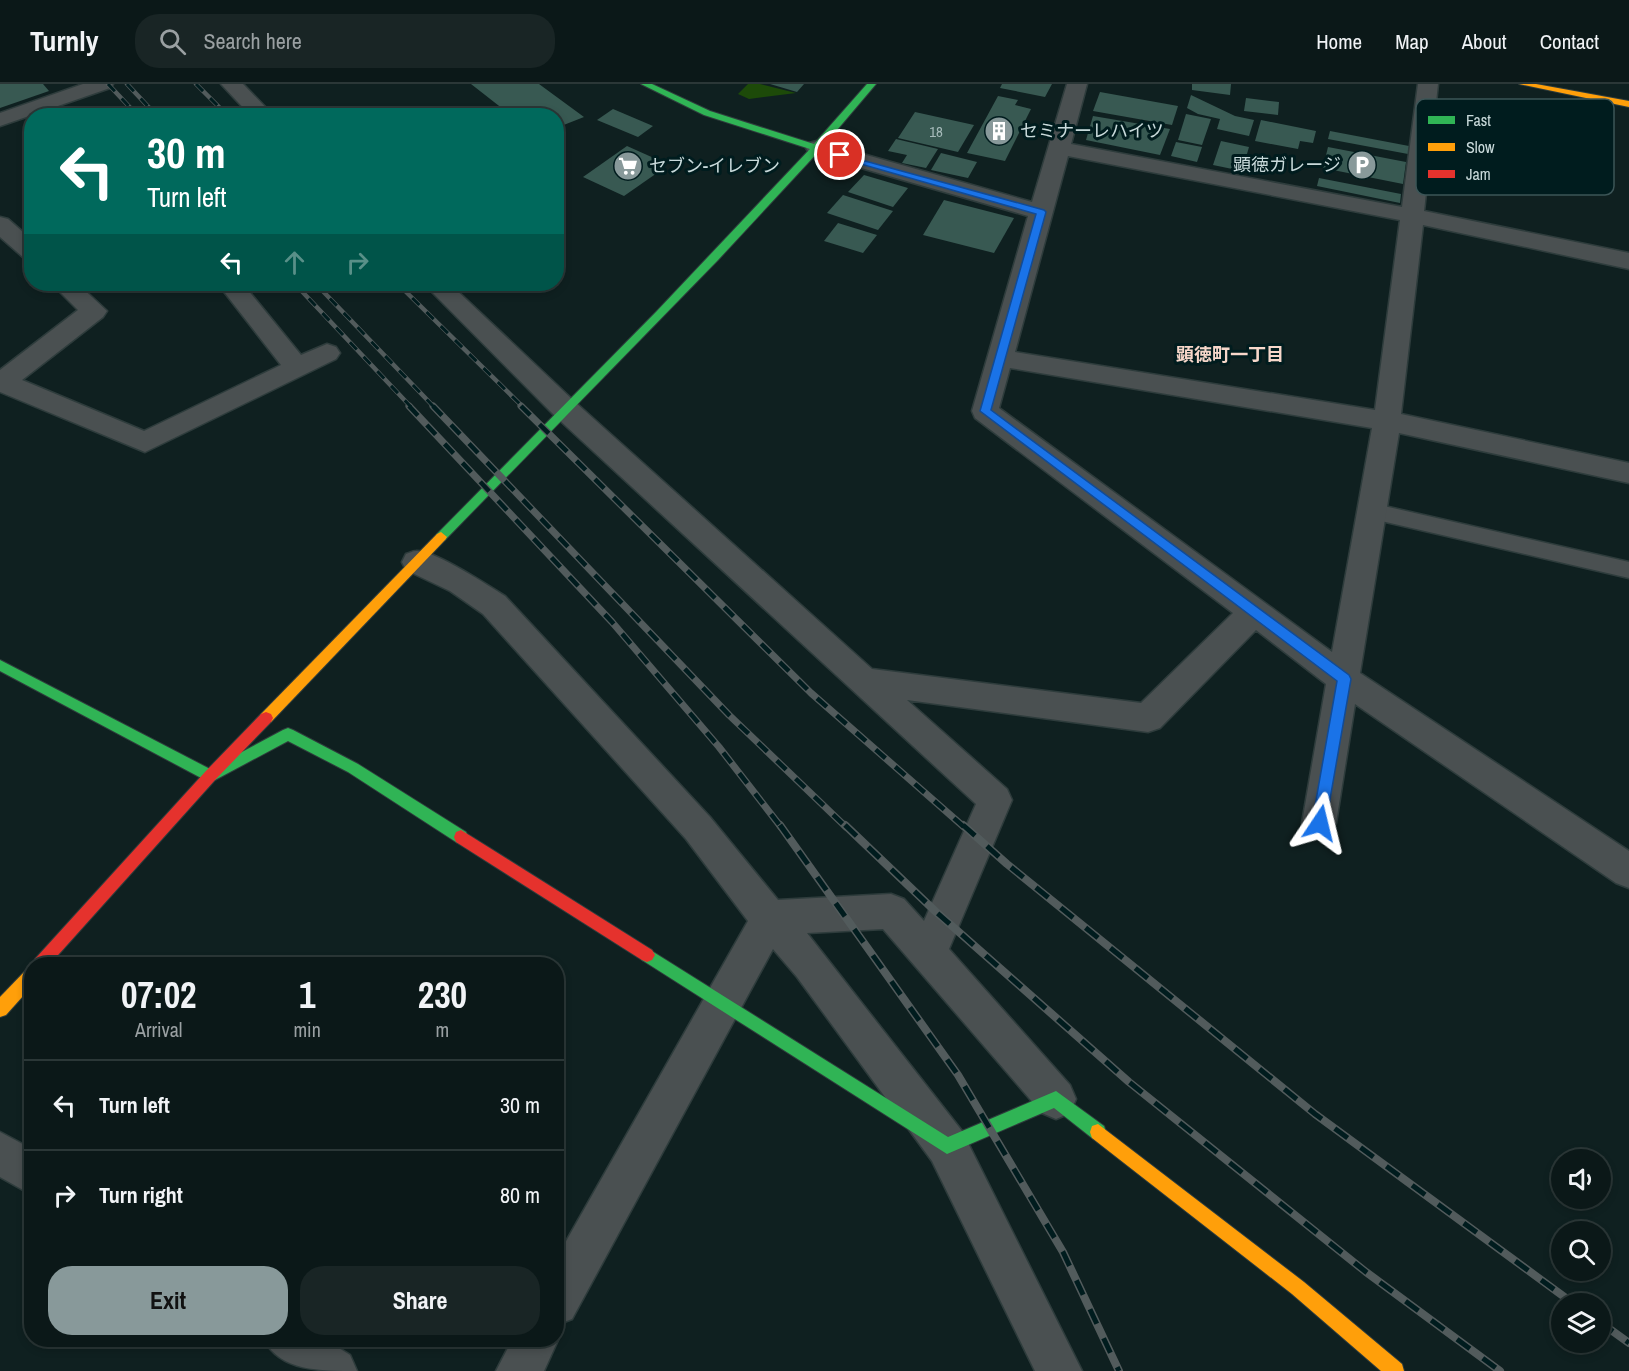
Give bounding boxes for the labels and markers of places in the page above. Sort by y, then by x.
building icon: セミナーレハイツ [983,115,1015,147]
place label: セミナーレハイツ [1020,118,1164,143]
pin [814,129,865,180]
parking icon: 顕徳ガレージ [1346,149,1378,181]
supermarket icon: セブン-イレブン [612,150,644,182]
place label: 顕徳ガレージ [1233,152,1341,177]
place label: セブン-イレブン [649,153,780,178]

